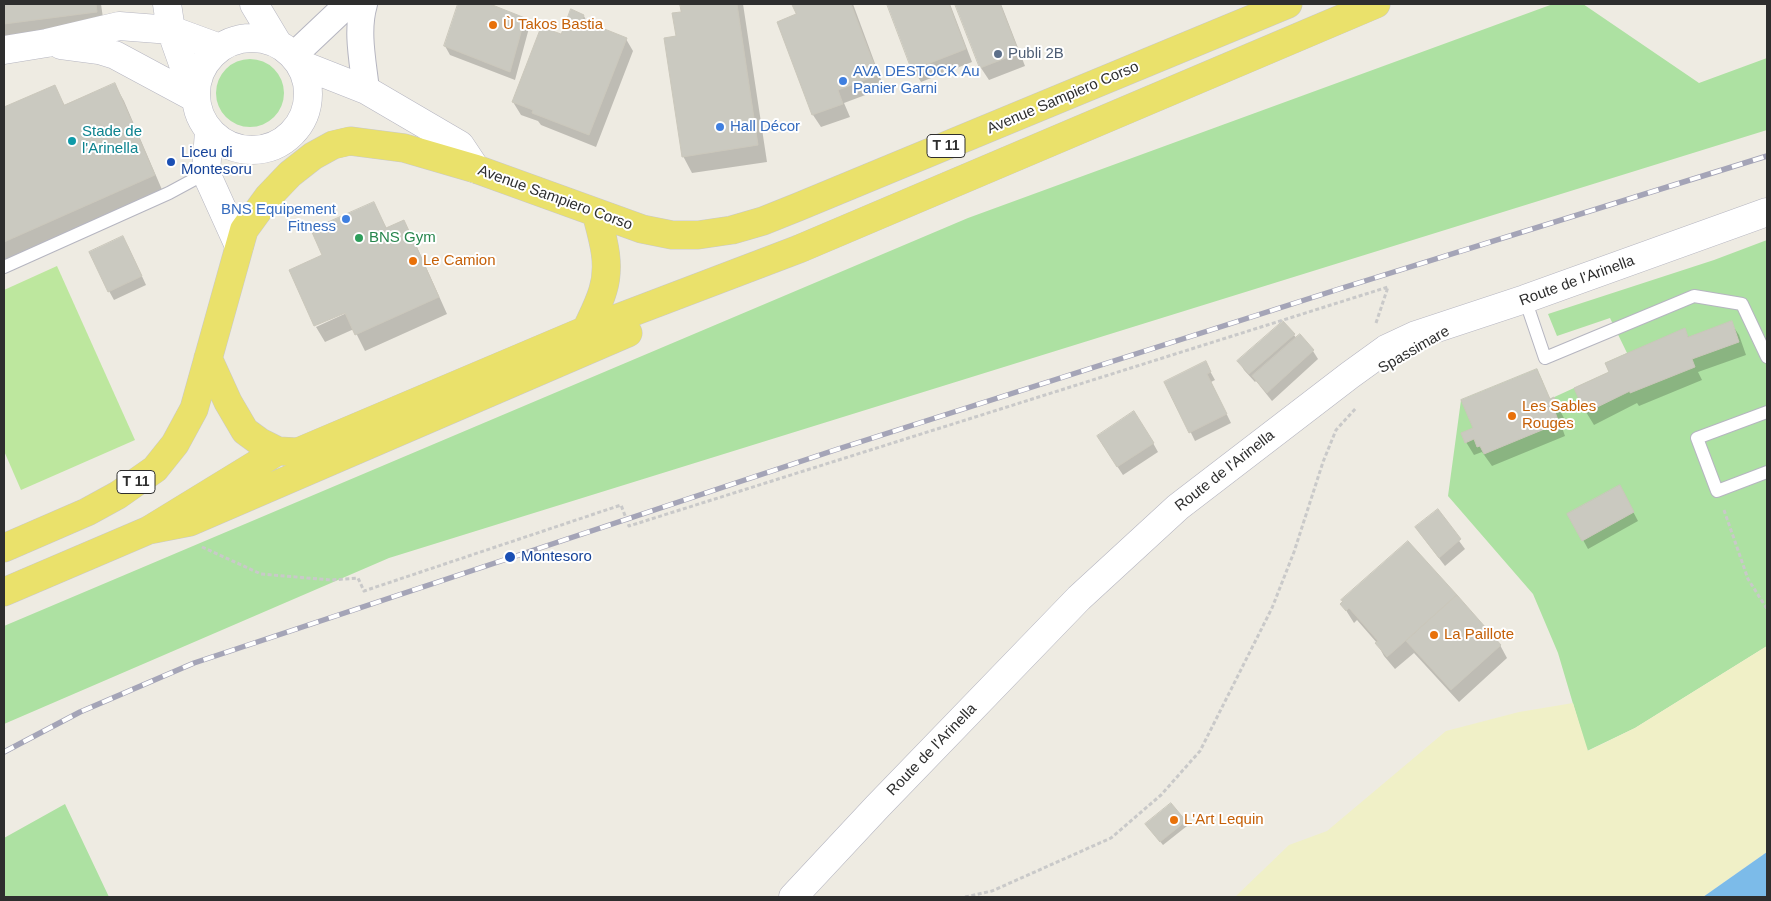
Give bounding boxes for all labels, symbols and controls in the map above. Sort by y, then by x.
place label: Ù Takos Bastia [503,16,603,34]
marker: Ù Takos Bastia [487,19,499,31]
place label: Publi 2B [1008,45,1064,63]
marker: Publi 2B [992,48,1004,60]
street label: Avenue Sampiero Corso [984,58,1142,138]
place label: AVA DESTOCK Au Panier Garni [853,63,980,98]
marker: AVA DESTOCK Au Panier Garni [837,75,849,87]
place label: Hall Décor [730,118,800,136]
marker: Hall Décor [714,121,726,133]
place label: Stade de l'Arinella [82,123,142,158]
road number: T 11 [927,134,965,158]
marker: Stade de l'Arinella [66,135,78,147]
place label: Liceu di Montesoru [181,144,252,179]
marker: Liceu di Montesoru [165,156,177,168]
street label: Avenue Sampiero Corso [475,162,635,234]
place label: BNS Equipement Fitness [221,201,336,236]
marker: BNS Equipement Fitness [340,213,352,225]
place label: BNS Gym [369,229,436,247]
marker: BNS Gym [353,232,365,244]
place label: Le Camion [423,252,496,270]
street label: Route de l'Arinella [1517,252,1637,310]
marker: Le Camion [407,255,419,267]
street label: Spassimare [1375,322,1453,378]
place label: Les Sables Rouges [1522,398,1596,433]
marker: Les Sables Rouges [1506,410,1518,422]
street label: Route de l'Arinella [1172,427,1278,515]
road number: T 11 [117,471,155,494]
place label: Montesoro [521,548,592,566]
marker: Montesoro [503,550,517,564]
place label: La Paillote [1444,626,1514,644]
marker: La Paillote [1428,629,1440,641]
street label: Route de l'Arinella [883,700,981,800]
place label: L'Art Lequin [1184,811,1264,829]
marker: L'Art Lequin [1168,814,1180,826]

